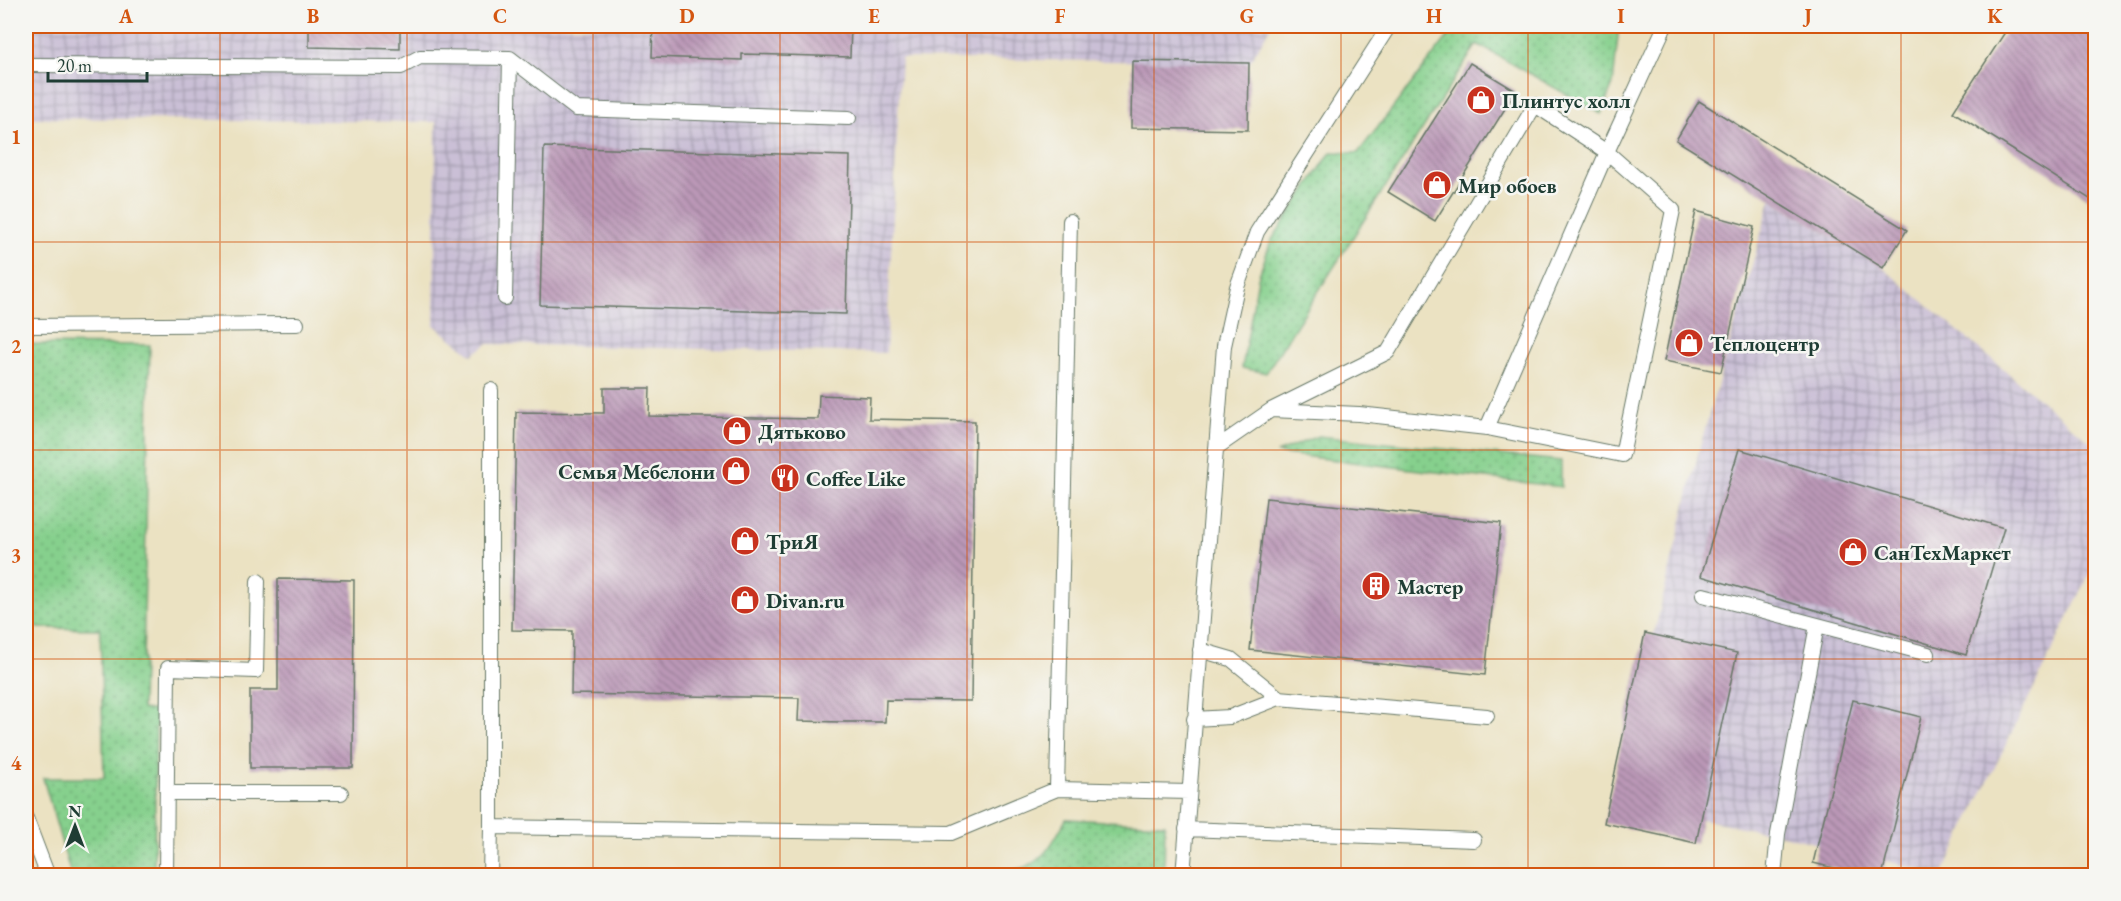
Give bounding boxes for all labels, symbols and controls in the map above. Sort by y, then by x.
text: A [118,3,134,29]
text: B [307,3,319,29]
text: C [493,3,507,29]
text: D [679,3,695,29]
text: E [868,3,880,29]
text: F [1055,3,1066,29]
text: G [1240,3,1254,29]
text: H [1426,3,1442,29]
text: I [1617,3,1625,29]
text: J [1802,3,1812,29]
text: K [1987,3,2003,29]
scale bar [48,45,147,83]
text: 20 m [57,54,92,77]
shop icon: Плинтус холл [1465,84,1497,116]
place label: Плинтус холл [1502,87,1631,114]
text: 1 [11,124,21,150]
shop icon: Мир обоев [1421,169,1453,201]
place label: Мир обоев [1458,172,1557,199]
shop icon: Теплоцентр [1673,327,1705,359]
place label: Теплоцентр [1710,330,1820,357]
text: 2 [11,333,22,359]
shop icon: Дятьково [721,415,753,447]
place label: Дятьково [758,418,846,445]
shop icon: Семья Мебелони [720,455,752,487]
place label: Семья Мебелони [558,458,715,485]
restaurant icon: Coffee Like [769,462,801,494]
place label: Coffee Like [806,465,906,492]
shop icon: ТриЯ [729,525,761,557]
place label: ТриЯ [766,528,818,555]
shop icon: СанТехМаркет [1837,536,1869,568]
place label: СанТехМаркет [1874,539,2011,566]
text: 3 [11,542,21,568]
building icon: Мастер [1360,570,1392,602]
place label: Мастер [1397,573,1464,600]
shop icon: Divan.ru [729,584,761,616]
place label: Divan.ru [766,587,845,614]
text: 4 [11,750,22,776]
north arrow [45,796,105,856]
text: N [69,801,82,822]

